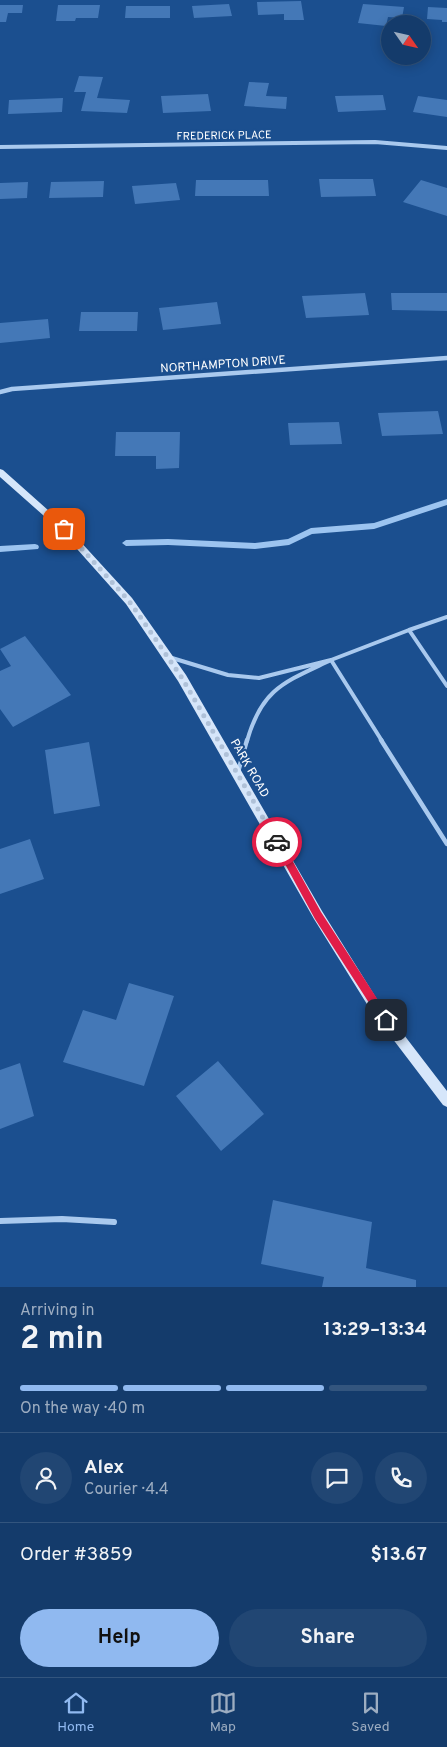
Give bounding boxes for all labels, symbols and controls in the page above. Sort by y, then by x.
north arrow [381,15,431,65]
map controls [381,15,431,65]
street label: FREDERICK PLACE [176,128,272,144]
street label: NORTHAMPTON DRIVE [160,353,286,377]
pin [43,508,85,550]
icon: bag [50,515,78,543]
street label: PARK ROAD [226,736,272,801]
courier [252,817,302,867]
icon: car [263,828,291,856]
pin [365,999,407,1041]
icon: home [372,1006,400,1034]
text: Arriving in [20,1301,95,1321]
text: 13:29–13:34 [323,1318,427,1342]
text: 2 min [20,1320,104,1360]
text: On the way · 40 m [20,1399,145,1419]
button: person [20,1452,72,1504]
button: chat [311,1452,363,1504]
button: phone [375,1452,427,1504]
text: Alex [84,1456,124,1480]
text: Courier · 4.4 [84,1480,169,1500]
text: Order #3859 [20,1543,133,1567]
text: $13.67 [370,1543,427,1567]
button: Help [20,1609,219,1667]
button: Share [229,1609,427,1667]
tab: Home [57,1689,94,1736]
tab: Map [209,1689,237,1736]
tab: Saved [351,1689,390,1736]

